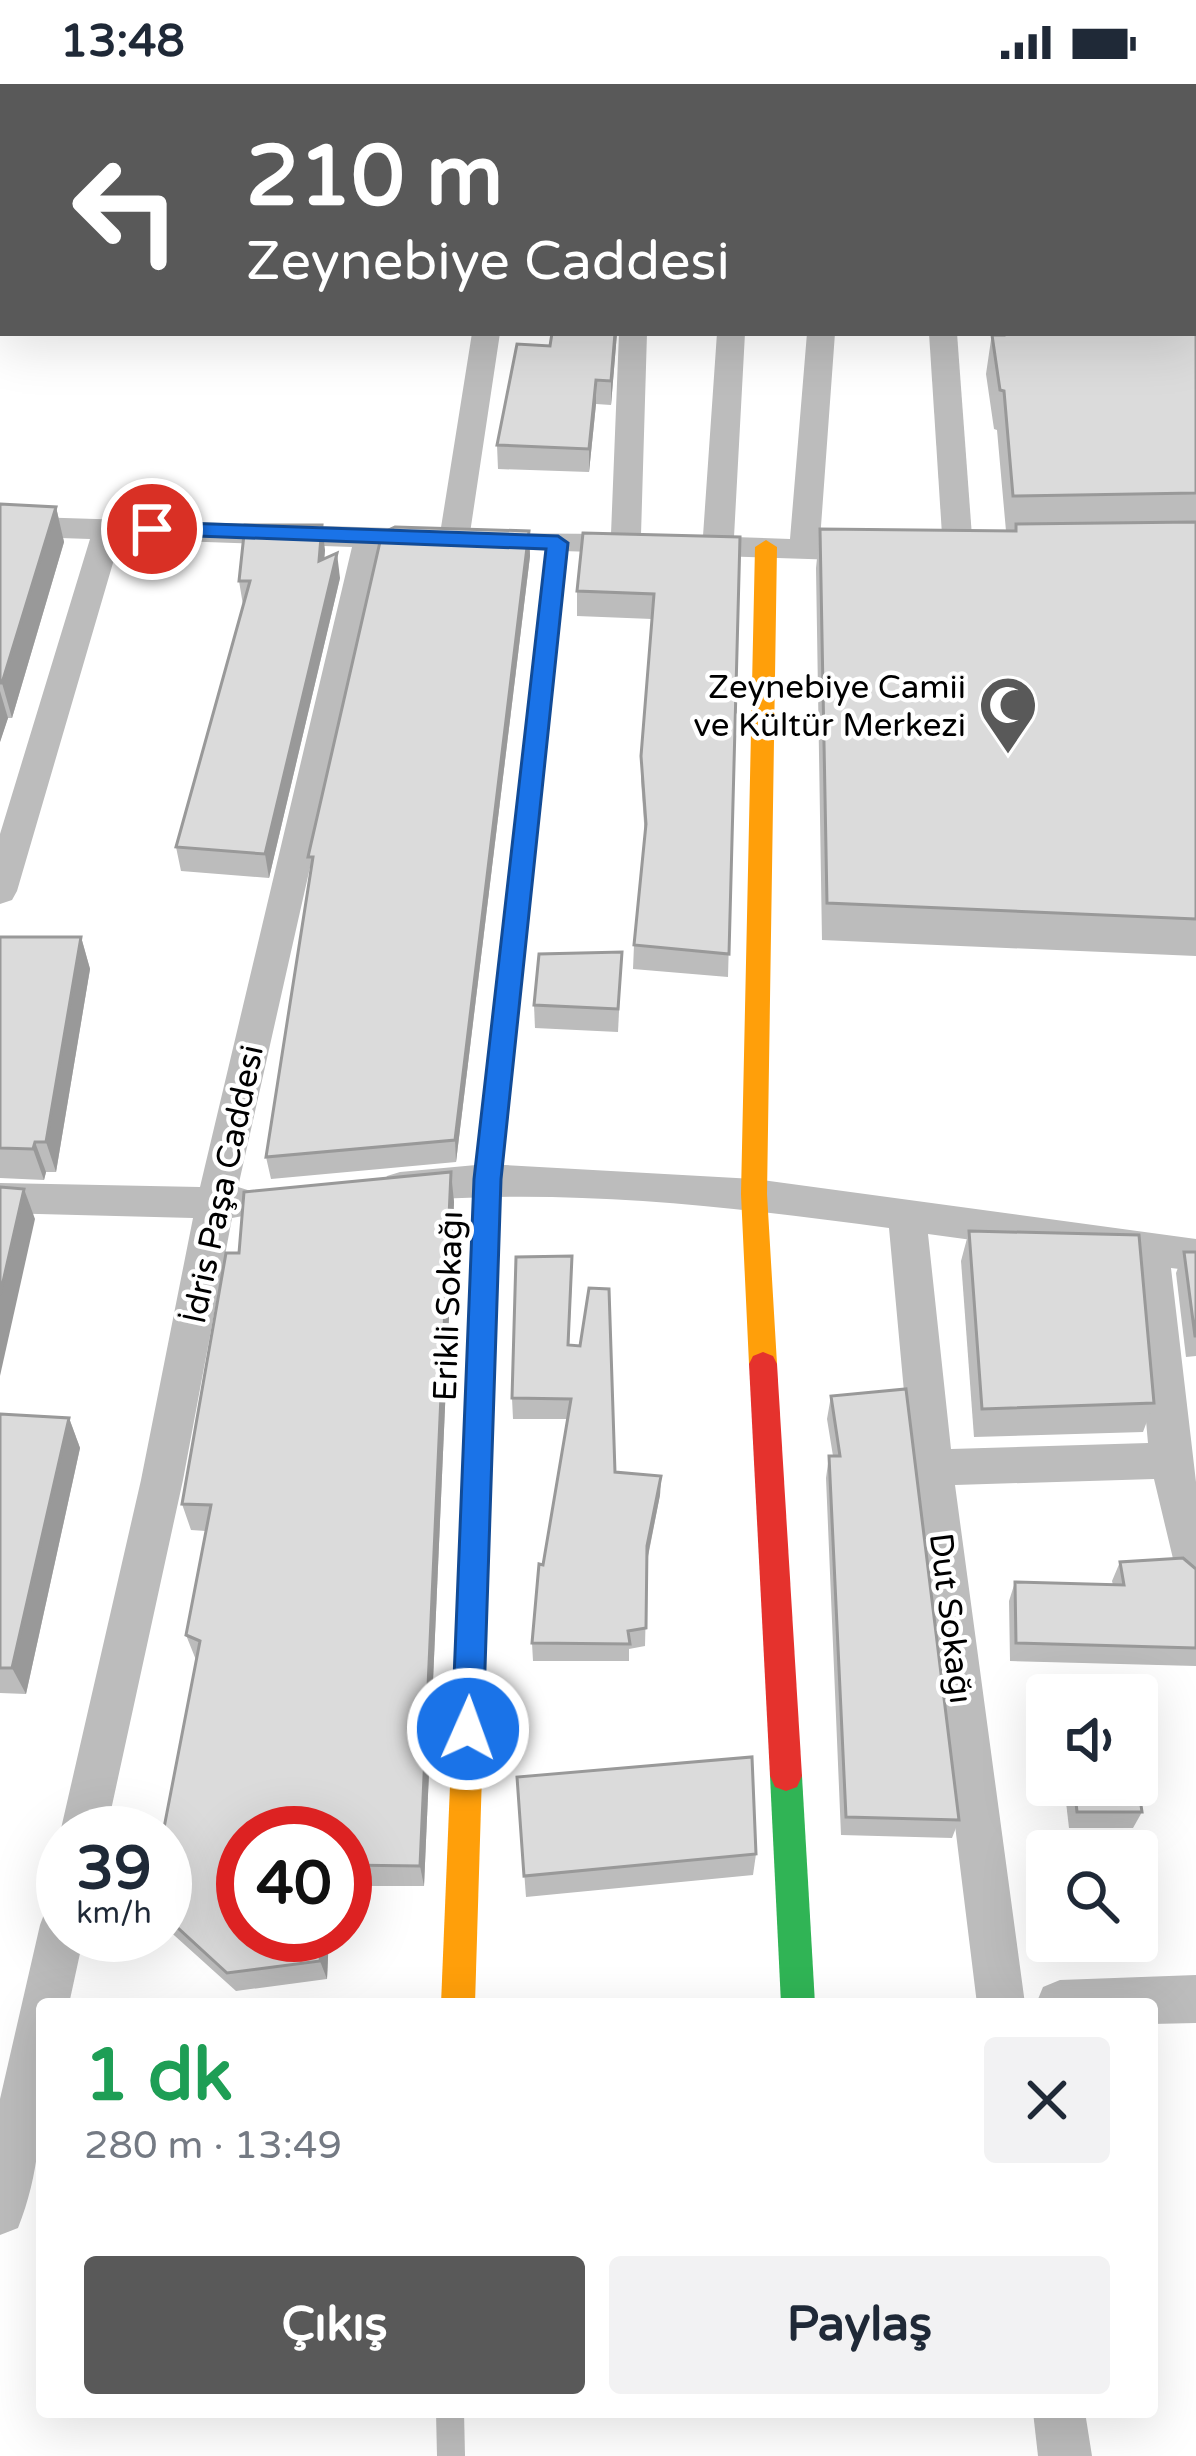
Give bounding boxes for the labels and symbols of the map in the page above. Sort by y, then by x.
pin [101,478,203,580]
place label: Zeynebiye Camii ve Kültür Merkezi [693,668,966,745]
mosque icon: Zeynebiye Camii ve Kültür Merkezi [977,674,1039,756]
street label: İdris Paşa Caddesi [175,1041,272,1327]
street label: Erikli Sokağı [426,1210,471,1402]
street label: Dut Sokağı [921,1531,980,1706]
position arrow [405,1666,531,1792]
speed limit sign: 40 [216,1806,372,1962]

